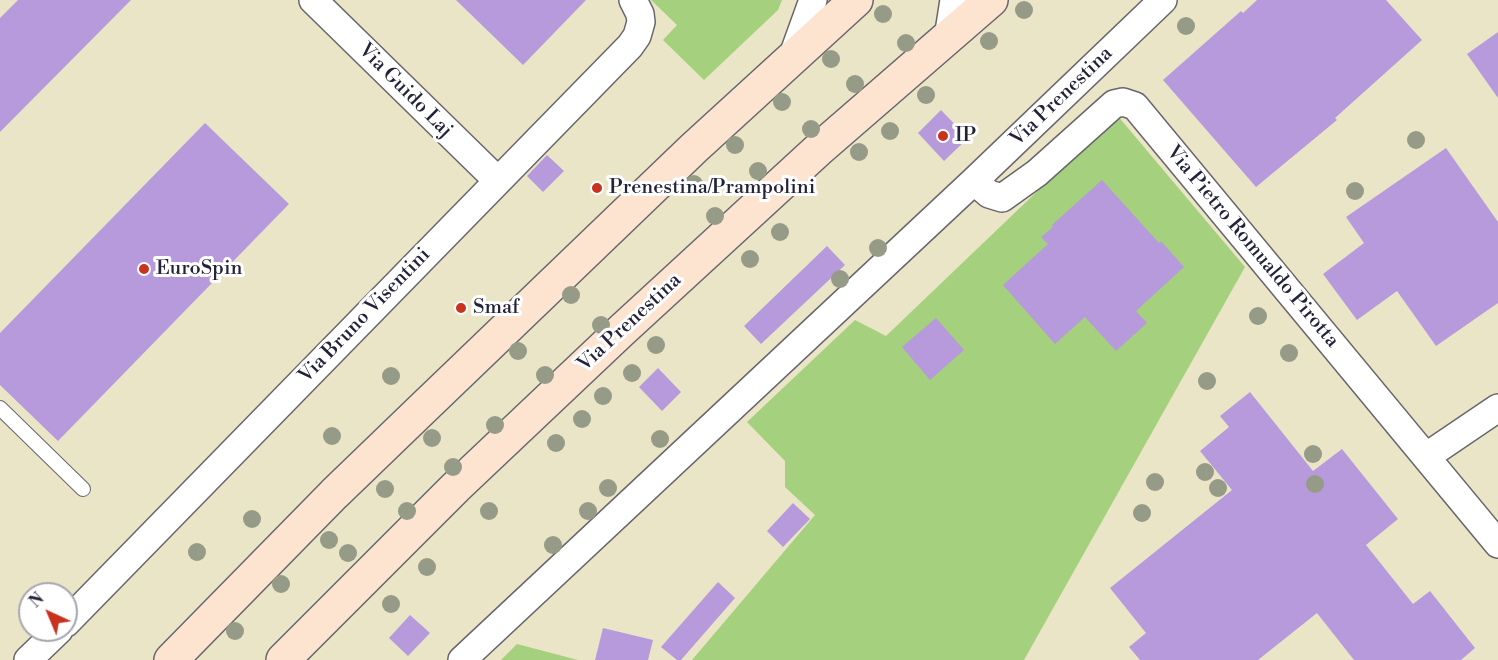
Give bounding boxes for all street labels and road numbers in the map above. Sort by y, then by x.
street label: Via Guido Laj [353,39,457,143]
street label: Via Prenestina [1006,42,1118,152]
street label: Via Pietro Romualdo Pirotta [1160,141,1344,353]
street label: Via Bruno Visentini [294,243,436,389]
street label: Via Prenestina [573,269,687,377]

